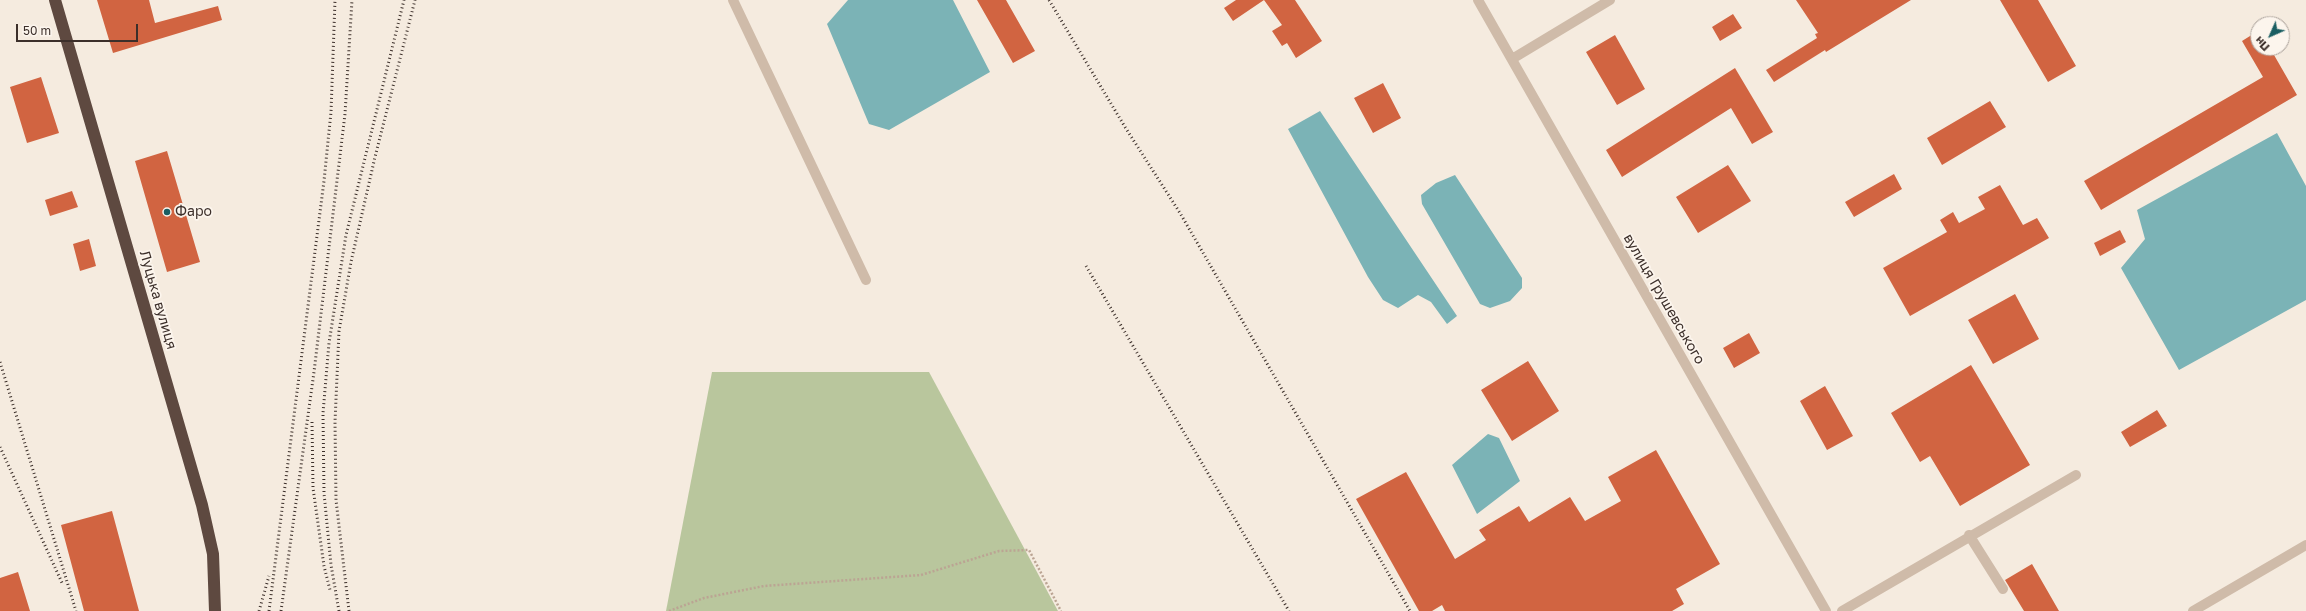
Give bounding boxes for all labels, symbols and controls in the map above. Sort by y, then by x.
scale bar [18,16,140,42]
north arrow [2250,16,2290,56]
text: 50 m [23,23,51,38]
text: Пн [2252,34,2272,54]
place label: Фаро [175,204,212,220]
marker: Фаро [162,207,172,217]
street label: вулиця Грушевського [1620,231,1708,367]
street label: Луцька вулиця [136,249,180,351]

